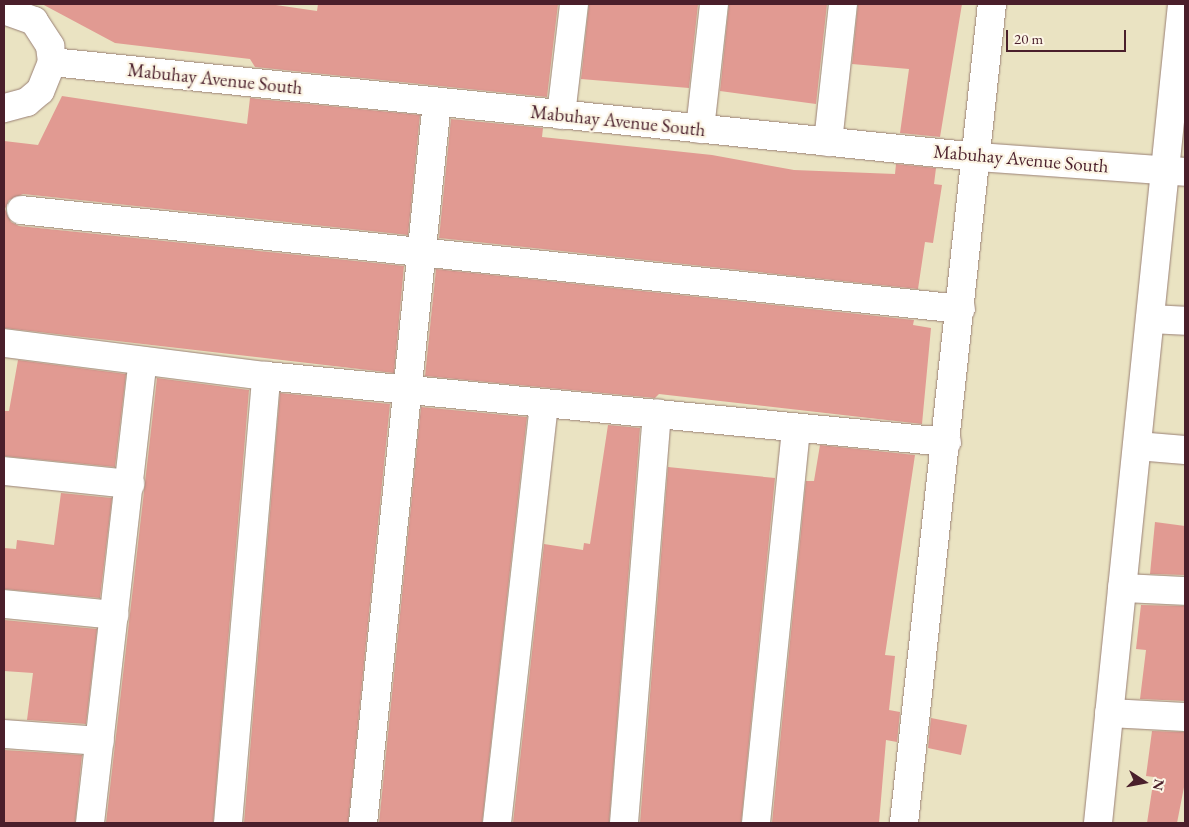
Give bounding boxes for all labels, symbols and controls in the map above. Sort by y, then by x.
scale bar [1009,20,1129,52]
text: 20 m [1014,29,1043,48]
street label: Mabuhay Avenue South [126,58,304,100]
street label: Mabuhay Avenue South [529,100,707,142]
street label: Mabuhay Avenue South [932,140,1110,178]
north arrow [1119,757,1169,807]
text: N [1149,778,1169,792]

